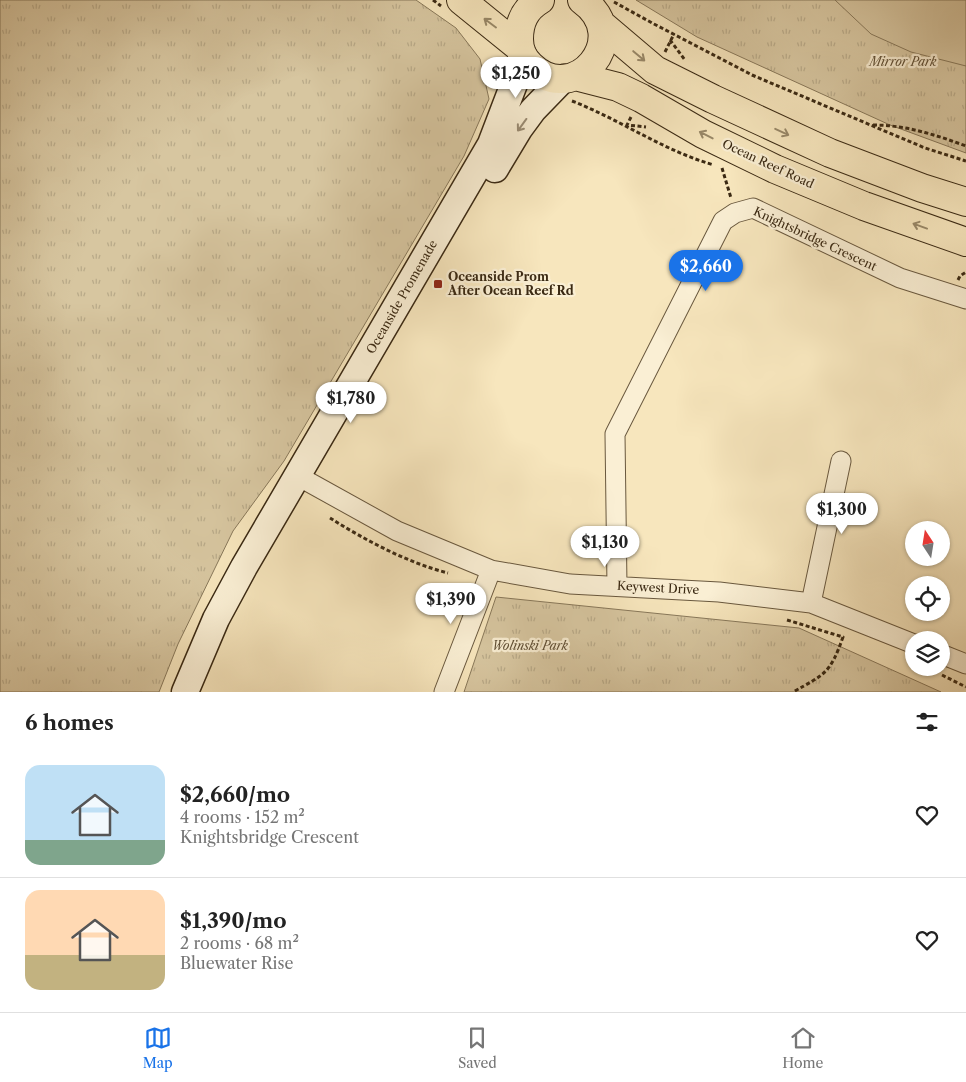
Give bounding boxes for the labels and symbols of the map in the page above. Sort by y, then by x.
one-way arrow [483,18,497,28]
one-way arrow [632,51,645,62]
park label: Mirror Park [867,54,937,69]
pin: $1,250 [475,56,557,99]
one-way arrow [517,118,527,132]
one-way arrow [774,127,789,137]
one-way arrow [699,130,714,139]
street label: Ocean Reef Road [720,136,817,192]
street label: Knightsbridge Crescent [751,203,880,274]
one-way arrow [913,221,928,230]
street label: Oceanside Promenade [363,237,440,356]
pin: $2,660 [665,250,747,292]
place label: Oceanside Prom After Ocean Reef Rd [447,269,574,298]
marker: Oceanside Prom After Ocean Reef Rd [432,278,444,290]
pin: $1,780 [310,382,392,424]
pin: $1,300 [801,492,883,535]
north arrow [905,521,950,566]
pin: $1,130 [564,526,646,568]
street label: Keywest Drive [617,578,700,597]
pin: $1,390 [410,582,492,625]
park label: Wolinski Park [492,638,569,653]

